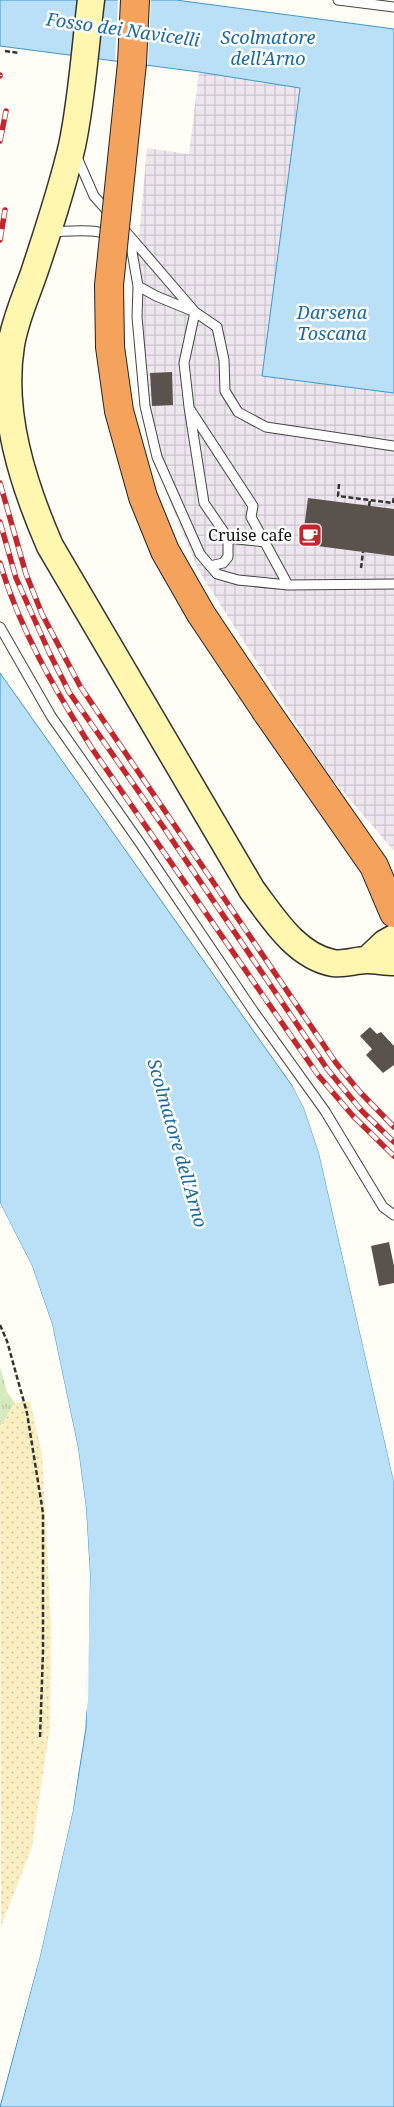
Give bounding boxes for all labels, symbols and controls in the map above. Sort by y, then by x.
water label: Fosso dei Navicelli [44,6,202,52]
water label: Scolmatore dell'Arno [221,25,316,70]
water label: Darsena Toscana [296,300,368,345]
cafe icon: Cruise cafe [297,522,323,548]
place label: Cruise cafe [208,524,292,546]
water label: Scolmatore dell'Arno [142,1056,214,1230]

